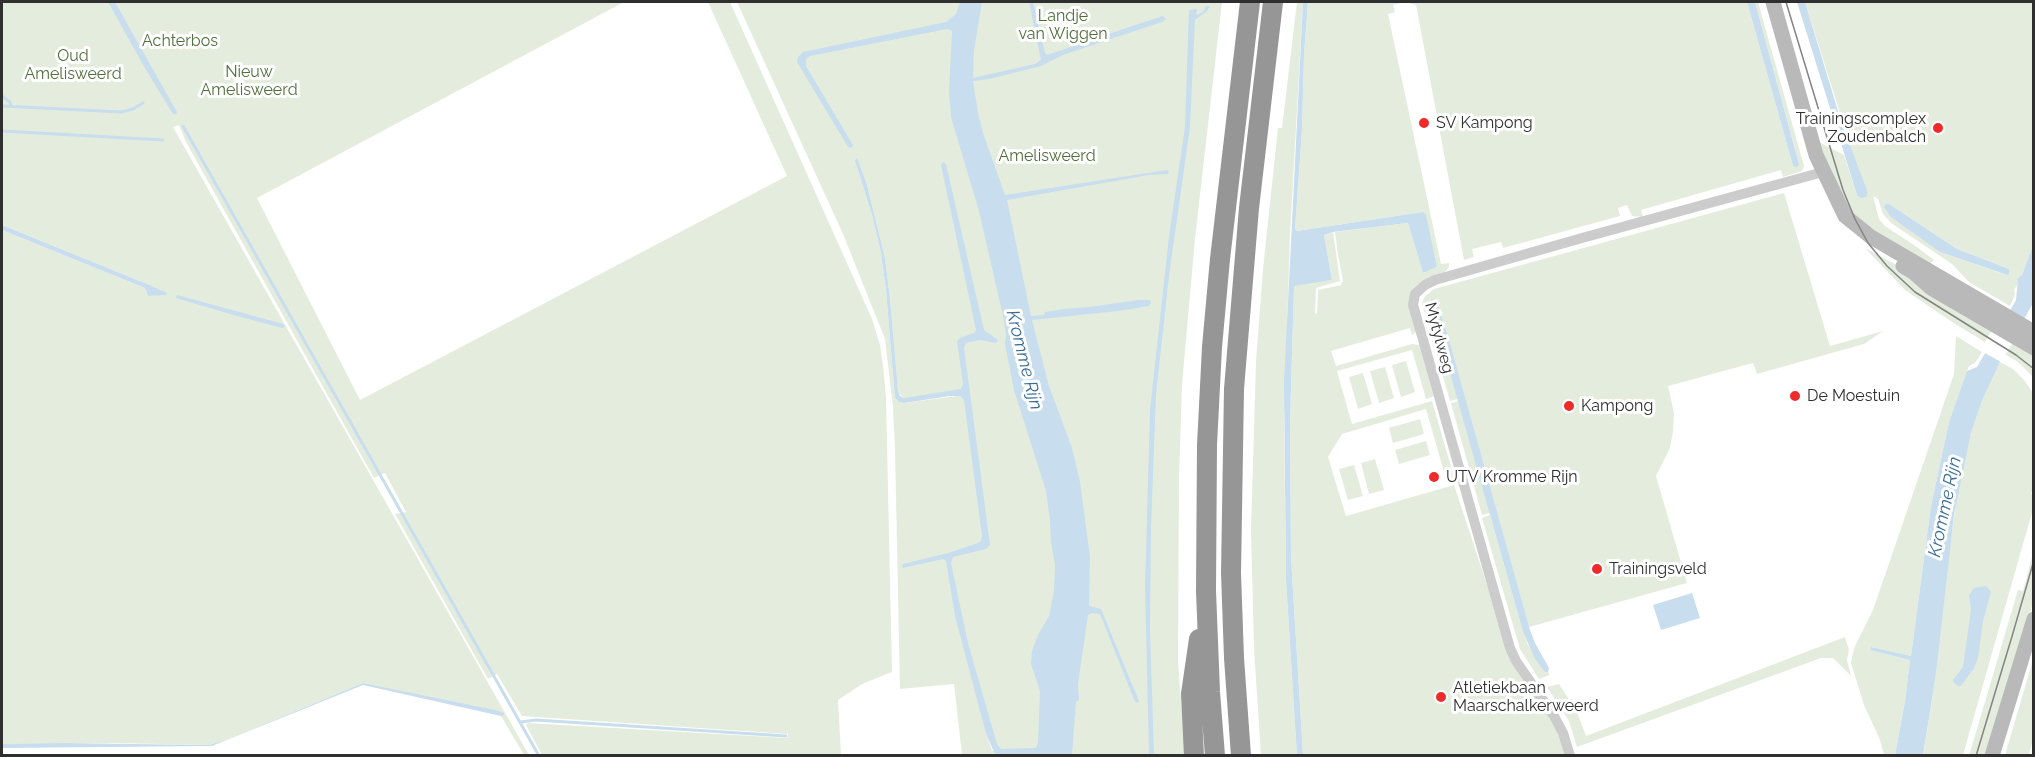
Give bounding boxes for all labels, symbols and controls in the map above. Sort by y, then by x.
park label: Landje van Wiggen [1018,6,1108,44]
park label: Achterbos [142,31,218,51]
park label: Oud Amelisweerd [24,46,122,84]
park label: Nieuw Amelisweerd [200,62,298,100]
place label: Trainingscomplex Zoudenbalch [1796,109,1926,147]
place label: SV Kampong [1436,113,1533,133]
marker: SV Kampong [1417,116,1431,130]
marker: Trainingscomplex Zoudenbalch [1931,121,1945,135]
park label: Amelisweerd [998,146,1096,166]
street label: Mytylweg [1420,300,1458,376]
water label: Kromme Rijn [1001,308,1047,412]
place label: De Moestuin [1807,386,1900,406]
marker: De Moestuin [1788,389,1802,403]
place label: Kampong [1581,396,1653,416]
marker: Kampong [1562,399,1576,413]
water label: Kromme Rijn [1924,455,1966,559]
place label: UTV Kromme Rijn [1446,467,1578,487]
marker: UTV Kromme Rijn [1427,470,1441,484]
place label: Trainingsveld [1609,559,1707,579]
marker: Trainingsveld [1590,562,1604,576]
place label: Atletiekbaan Maarschalkerweerd [1453,678,1599,716]
marker: Atletiekbaan Maarschalkerweerd [1434,690,1448,704]

